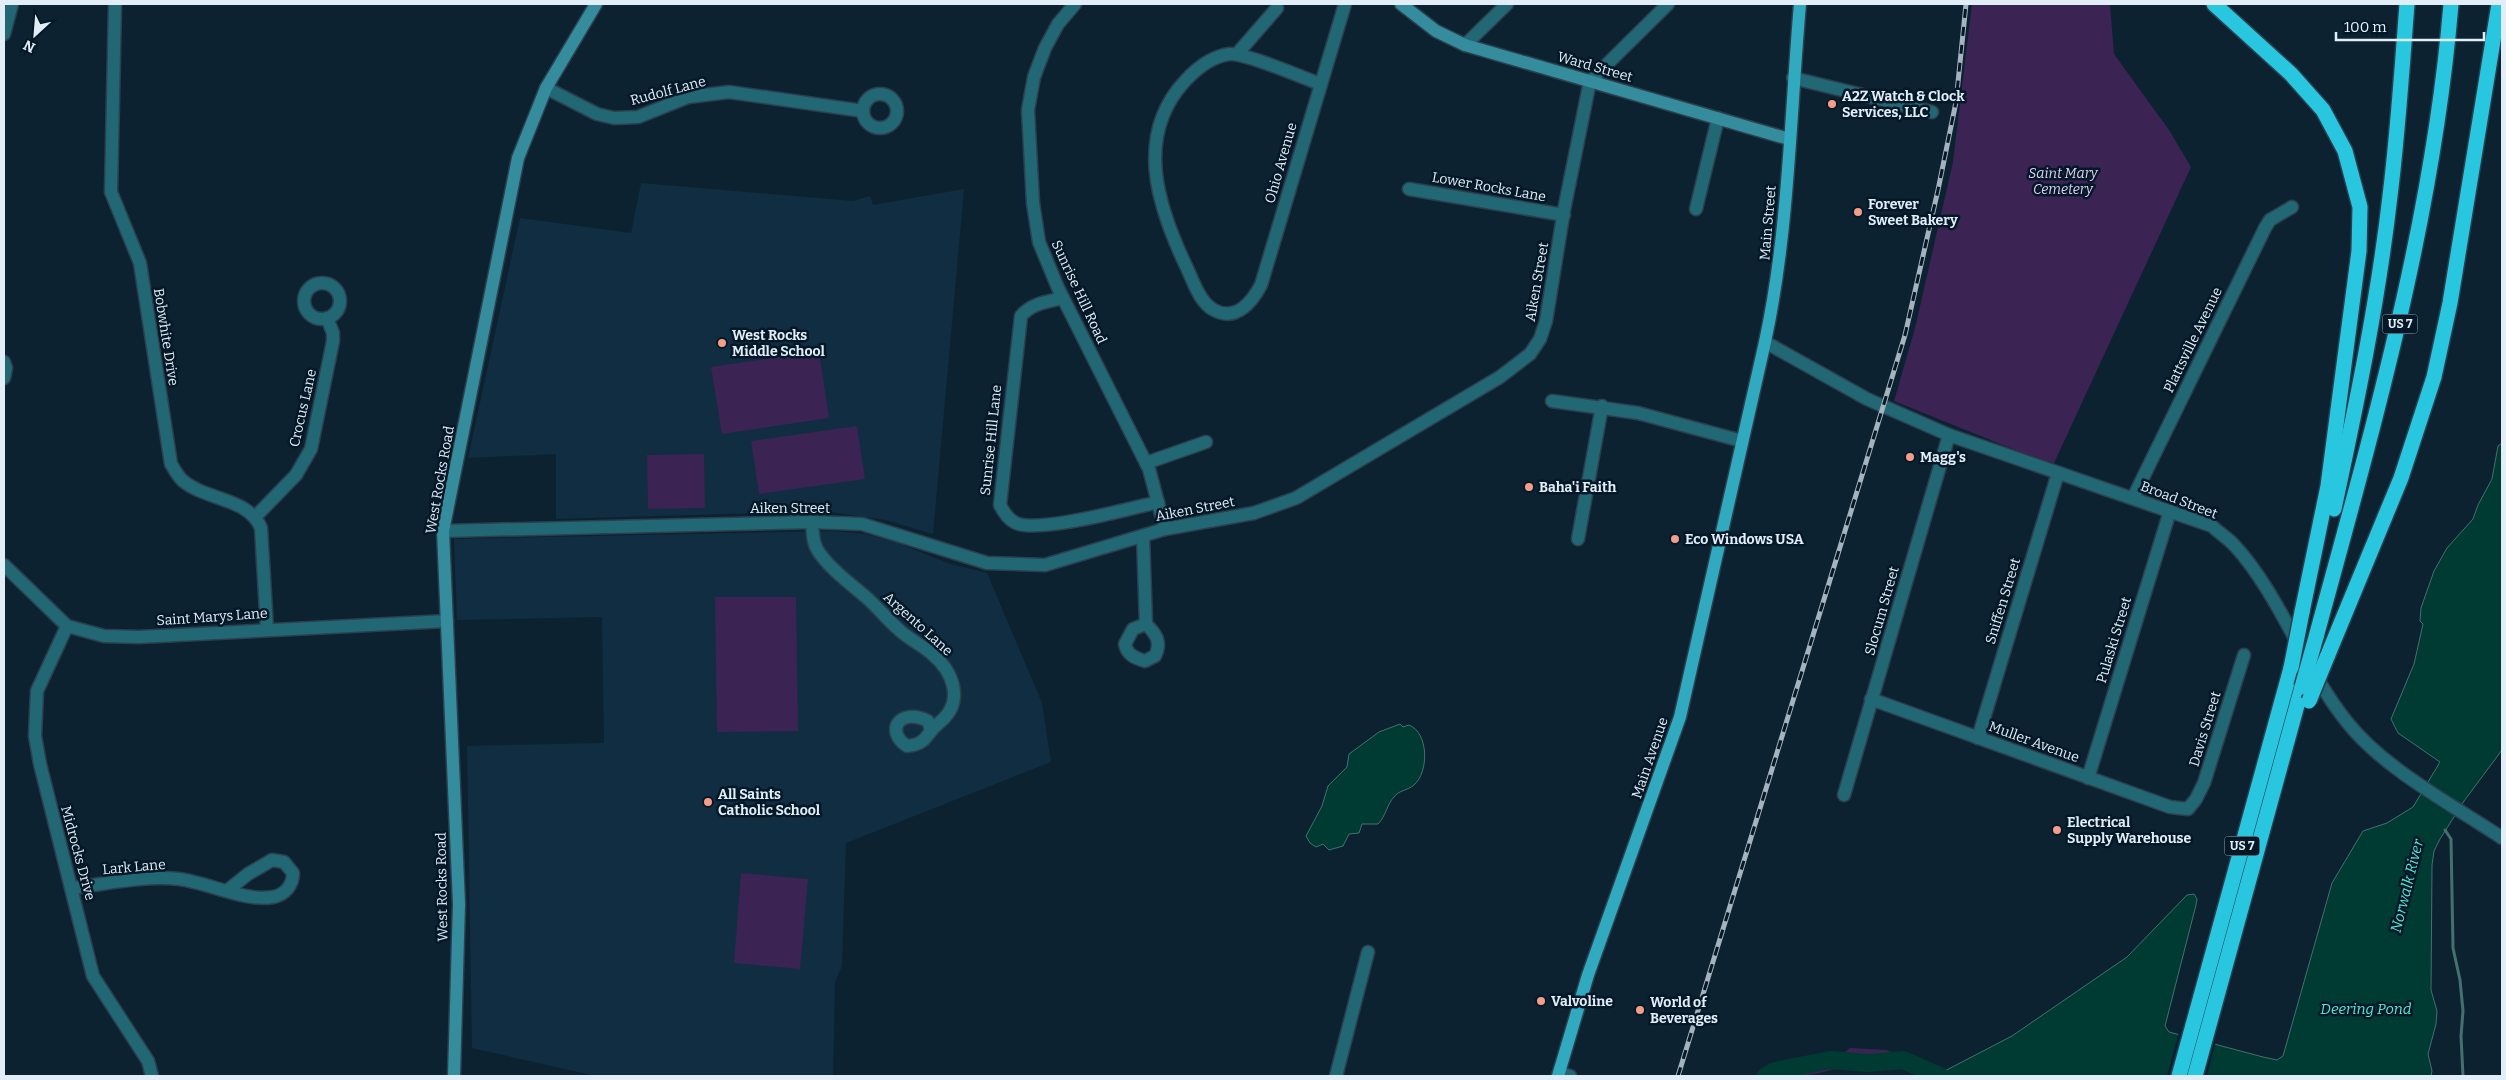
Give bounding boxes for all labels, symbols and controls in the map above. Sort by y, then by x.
north arrow [10,10,60,60]
scale bar [2336,10,2484,42]
text: 100 m [2344,18,2387,36]
text: N [21,36,38,56]
street label: Ward Street [1555,48,1635,86]
street label: Rudolf Lane [628,73,708,109]
place label: A2Z Watch & Clock Services, LLC [1842,88,1965,121]
marker: A2Z Watch & Clock Services, LLC [1826,98,1838,110]
street label: Ohio Avenue [1261,121,1301,205]
park label: Saint Mary Cemetery [2028,165,2099,198]
street label: Lower Rocks Lane [1431,169,1547,205]
street label: Main Street [1756,185,1780,261]
place label: Forever Sweet Bakery [1868,196,1958,229]
marker: Forever Sweet Bakery [1852,206,1864,218]
street label: Sunrise Hill Road [1048,238,1110,346]
street label: Aiken Street [1522,241,1552,323]
street label: Plattsville Avenue [2160,284,2226,396]
street label: Bobwhite Drive [150,287,182,387]
road number: US 7 [2382,314,2418,334]
place label: West Rocks Middle School [732,327,826,360]
marker: West Rocks Middle School [716,337,728,349]
street label: Crocus Lane [286,367,320,449]
street label: Sunrise Hill Lane [977,384,1005,496]
street label: West Rocks Road [422,425,458,535]
place label: Magg's [1920,449,1966,466]
marker: Magg's [1904,451,1916,463]
street label: Broad Street [2138,478,2220,522]
place label: Baha'i Faith [1539,479,1616,496]
marker: Baha'i Faith [1523,481,1535,493]
street label: Aiken Street [1154,493,1236,525]
street label: Aiken Street [750,500,830,517]
place label: Eco Windows USA [1685,531,1804,548]
marker: Eco Windows USA [1669,533,1681,545]
street label: Sniffen Street [1982,556,2024,646]
street label: Slocum Street [1861,565,1903,657]
street label: Argento Lane [880,589,956,659]
street label: Pulaski Street [2093,595,2135,685]
street label: Saint Marys Lane [156,605,268,629]
street label: Davis Street [2186,689,2224,769]
street label: Main Avenue [1628,715,1672,801]
street label: Muller Avenue [1986,718,2082,766]
place label: All Saints Catholic School [718,786,821,819]
marker: All Saints Catholic School [702,796,714,808]
street label: Midrocks Drive [57,804,99,902]
place label: Electrical Supply Warehouse [2067,814,2191,847]
marker: Electrical Supply Warehouse [2051,824,2063,836]
street label: West Rocks Road [433,832,451,942]
road number: US 7 [2224,836,2260,856]
water label: Norwalk River [2387,837,2427,934]
street label: Lark Lane [102,856,166,878]
place label: Valvoline [1551,993,1613,1010]
place label: World of Beverages [1650,994,1718,1027]
marker: Valvoline [1535,995,1547,1007]
water label: Deering Pond [2320,1000,2412,1018]
marker: World of Beverages [1634,1004,1646,1016]

